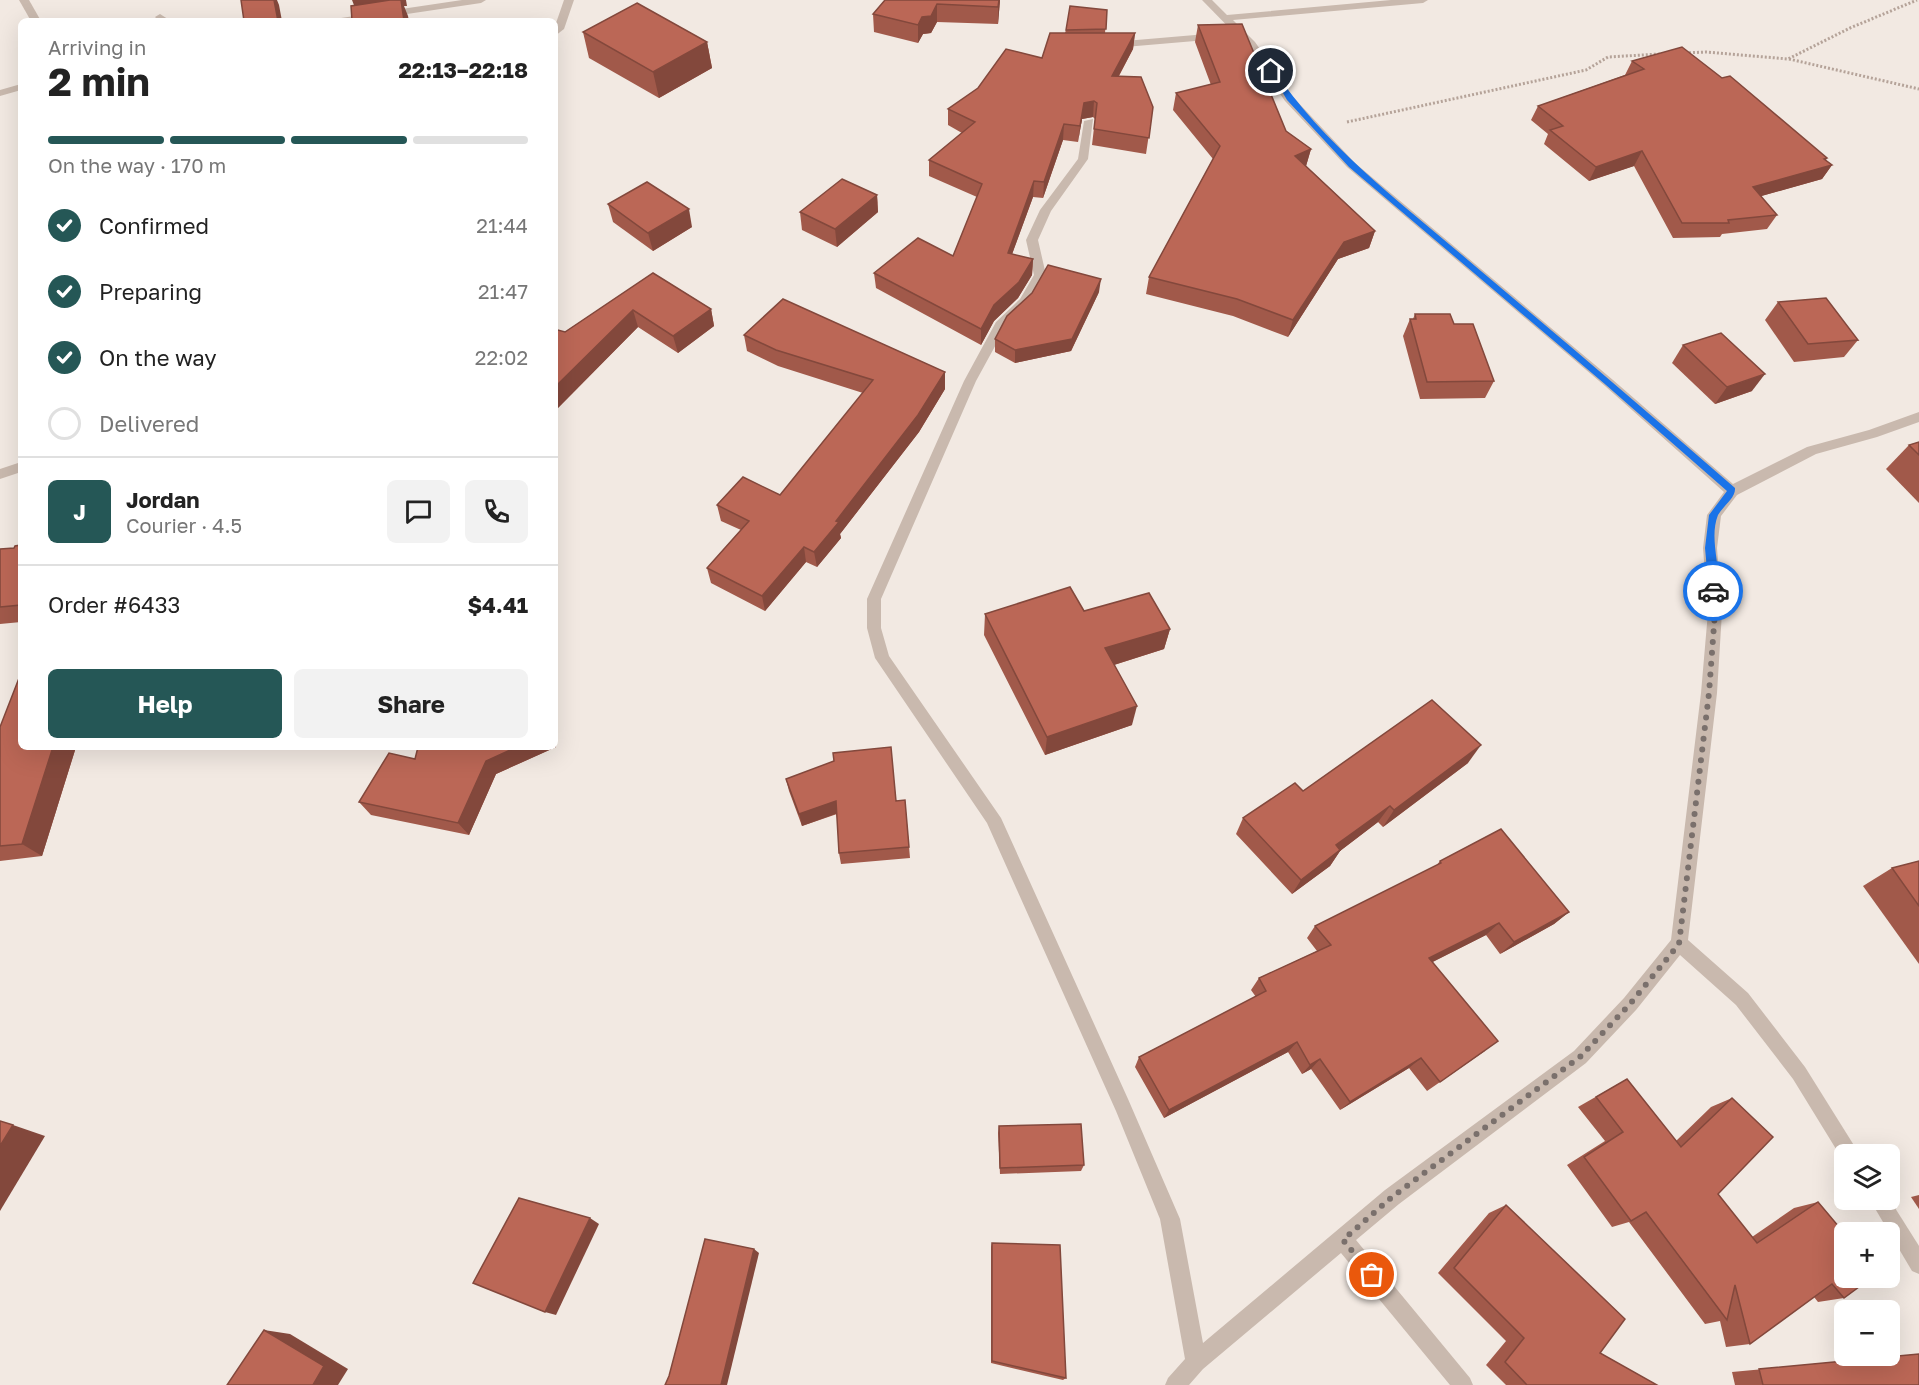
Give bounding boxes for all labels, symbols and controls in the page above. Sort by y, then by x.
text: Arriving in [48,35,146,59]
pin [1245,45,1296,96]
icon: home [1254,54,1287,87]
text: 22:13–22:18 [398,56,528,83]
text: 2 min [48,58,150,105]
text: On the way · 170 m [48,153,226,177]
icon: check [48,209,81,242]
text: Confirmed [99,212,209,239]
text: 21:44 [476,213,528,237]
icon: check [48,275,81,308]
text: Preparing [99,278,202,305]
text: 21:47 [478,279,528,303]
icon: check [48,341,81,374]
text: On the way [99,344,217,371]
text: 22:02 [475,345,528,369]
text: Delivered [99,410,199,437]
button: chat [387,480,450,543]
button: phone [465,480,528,543]
text: Jordan [126,486,200,513]
text: J [73,498,86,525]
text: Courier · 4.5 [126,513,242,537]
courier [1683,561,1743,621]
icon: car [1697,575,1730,608]
text: Order #6433 [48,591,180,618]
text: $4.41 [467,591,528,618]
button: Help [48,669,282,738]
button: Share [294,669,528,738]
map controls [1834,1144,1900,1366]
button: layers [1834,1144,1900,1210]
button: + [1834,1222,1900,1288]
pin [1346,1249,1397,1300]
icon: bag [1355,1258,1388,1291]
button: − [1834,1300,1900,1366]

